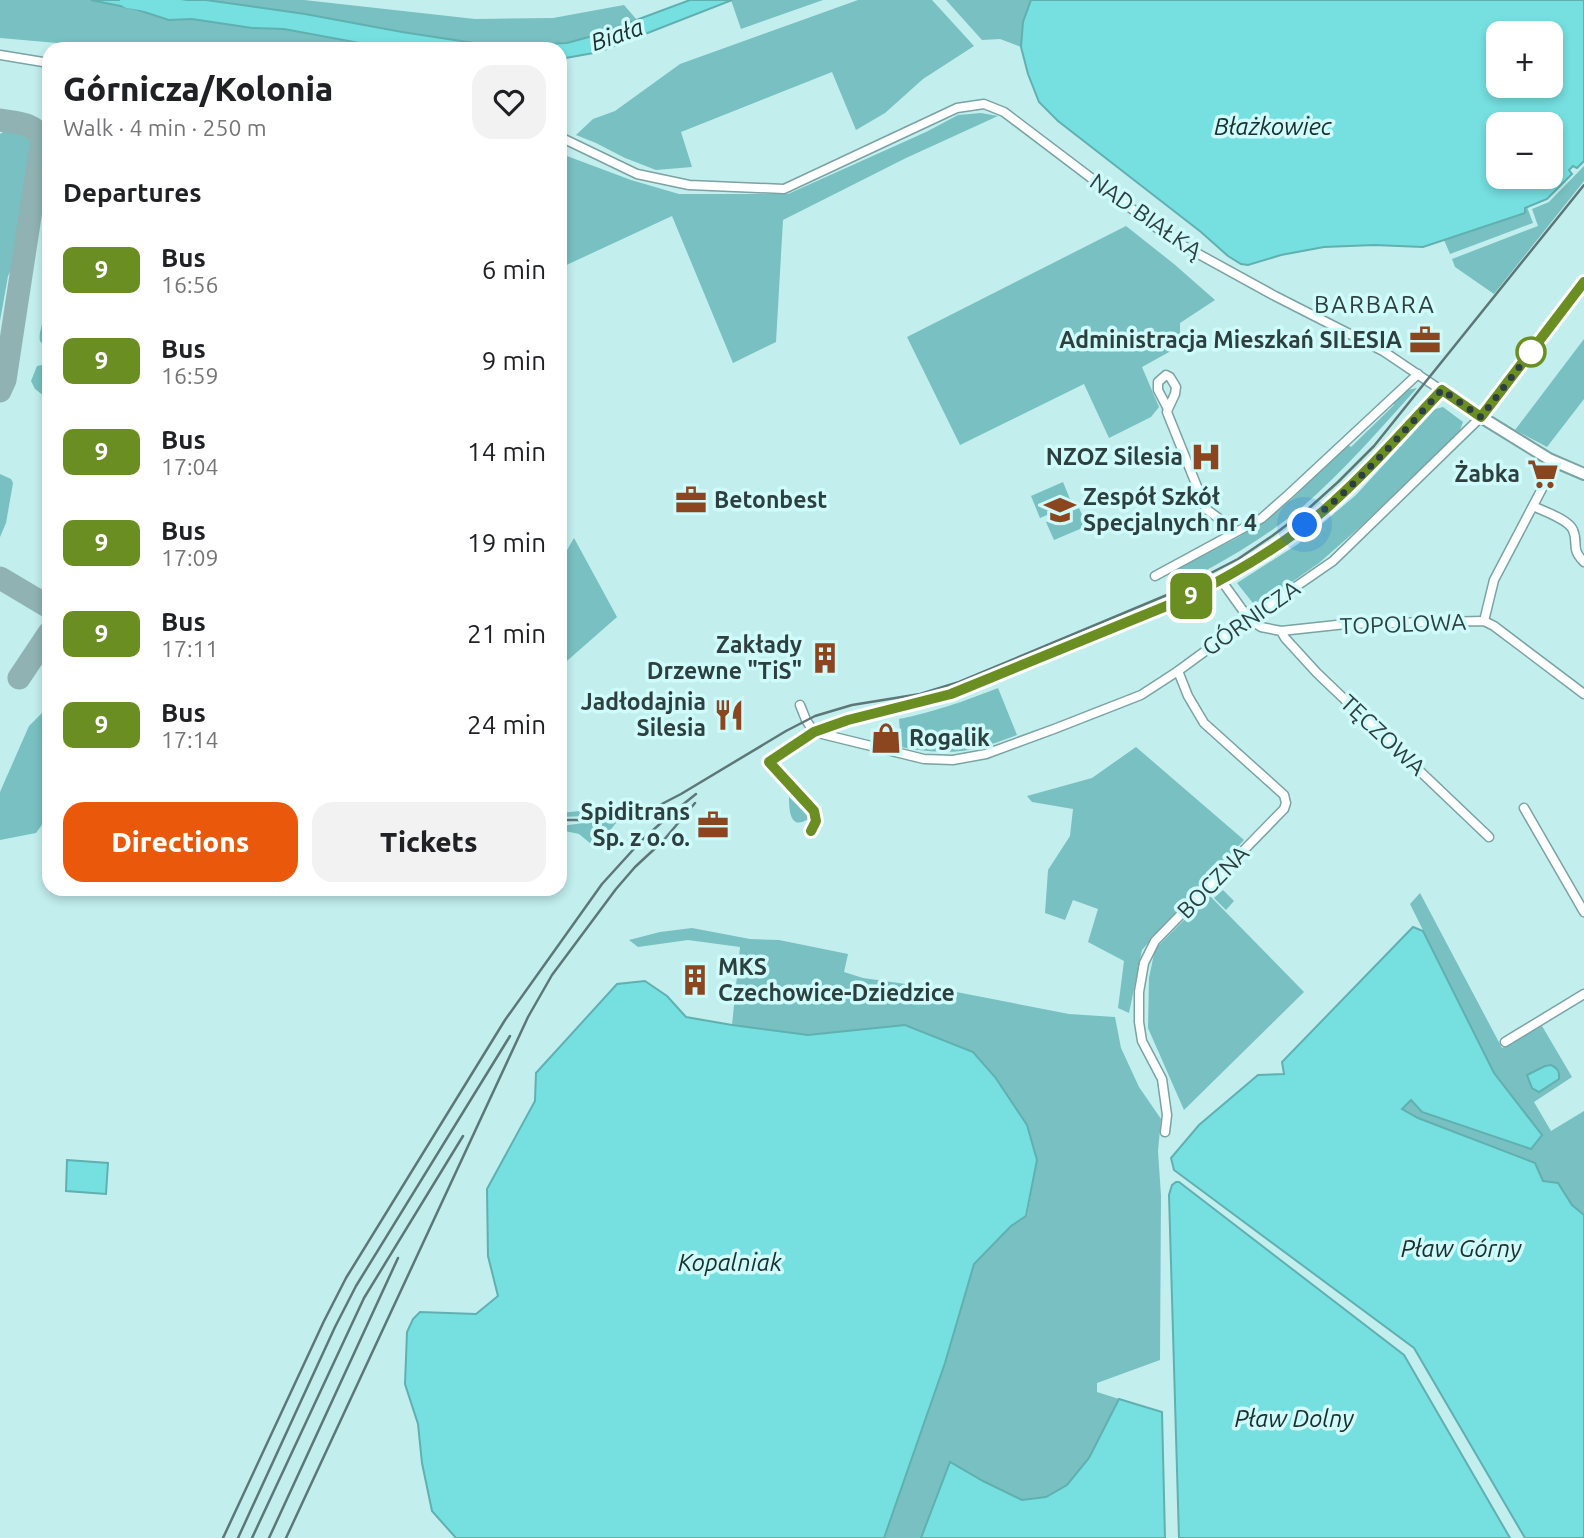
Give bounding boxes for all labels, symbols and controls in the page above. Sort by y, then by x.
water label: Biała [587,13,647,56]
map controls [1486,21,1563,189]
button: + [1486,21,1563,98]
button: heart [472,65,546,139]
text: Górnicza/Kolonia [63,70,333,107]
button: − [1486,112,1563,189]
water label: Błażkowiec [1214,113,1333,140]
text: Walk · 4 min · 250 m [63,115,267,140]
street label: NAD BIAŁKĄ [1086,168,1207,263]
text: Departures [63,178,201,207]
text: Bus [161,243,206,272]
text: 6 min [482,255,546,284]
text: 9 [95,256,108,283]
text: 16:56 [161,272,219,297]
district label: BARBARA [1314,291,1436,318]
office icon: Administracja Mieszkań SILESIA [1408,323,1442,357]
place label: Administracja Mieszkań SILESIA [1059,327,1402,352]
text: Bus [161,334,206,363]
unlabelled marker [1516,337,1546,367]
text: 9 min [482,346,546,375]
text: 9 [95,347,108,374]
text: 16:59 [161,363,219,388]
text: Bus [161,425,206,454]
text: 14 min [467,437,546,466]
text: 9 [95,438,108,465]
hospital icon: NZOZ Silesia [1189,440,1223,474]
place label: NZOZ Silesia [1046,444,1183,469]
text: 17:04 [161,454,219,479]
supermarket icon: Żabka [1526,457,1560,491]
place label: Żabka [1455,460,1520,486]
office icon: Betonbest [674,483,708,517]
place label: Zespół Szkół Specjalnych nr 4 [1083,484,1257,535]
place label: Betonbest [714,487,827,512]
school or university icon: Zespół Szkół Specjalnych nr 4 [1043,493,1077,527]
your location [1287,507,1322,542]
text: Bus [161,516,206,545]
text: 19 min [467,528,546,557]
text: 9 [95,529,108,556]
text: 17:09 [161,545,219,570]
line badge: 9 [1168,573,1214,619]
street label: GÓRNICZA [1197,574,1304,660]
text: 9 [1184,582,1198,609]
text: Bus [161,607,206,636]
street label: TOPOLOWA [1339,609,1467,638]
text: 21 min [467,619,546,648]
text: 9 [95,620,108,647]
place label: Zakłady Drzewne "TiS" [647,632,802,683]
text: 17:11 [161,636,219,661]
building icon: Zakłady Drzewne "TiS" [808,641,842,675]
place label: Jadłodajnia Silesia [581,689,706,740]
street label: TĘCZOWA [1336,689,1431,780]
text: Bus [161,698,206,727]
restaurant icon: Jadłodajnia Silesia [712,698,746,732]
text: 24 min [467,710,546,739]
text: 9 [95,711,108,738]
shop icon: Rogalik [869,721,903,755]
place label: Rogalik [909,725,990,750]
text: 17:14 [161,727,219,752]
place label: Spiditrans Sp. z o. o. [581,799,690,850]
button: Directions [63,802,298,882]
button: Tickets [312,802,546,882]
office icon: Spiditrans Sp. z o. o. [696,808,730,842]
street label: BOCZNA [1172,840,1253,923]
place label: MKS Czechowice-Dziedzice [718,954,955,1005]
building icon: MKS Czechowice-Dziedzice [678,963,712,997]
water label: Pław Górny [1401,1235,1522,1262]
water label: Kopalniak [678,1249,783,1276]
water label: Pław Dolny [1234,1405,1354,1432]

